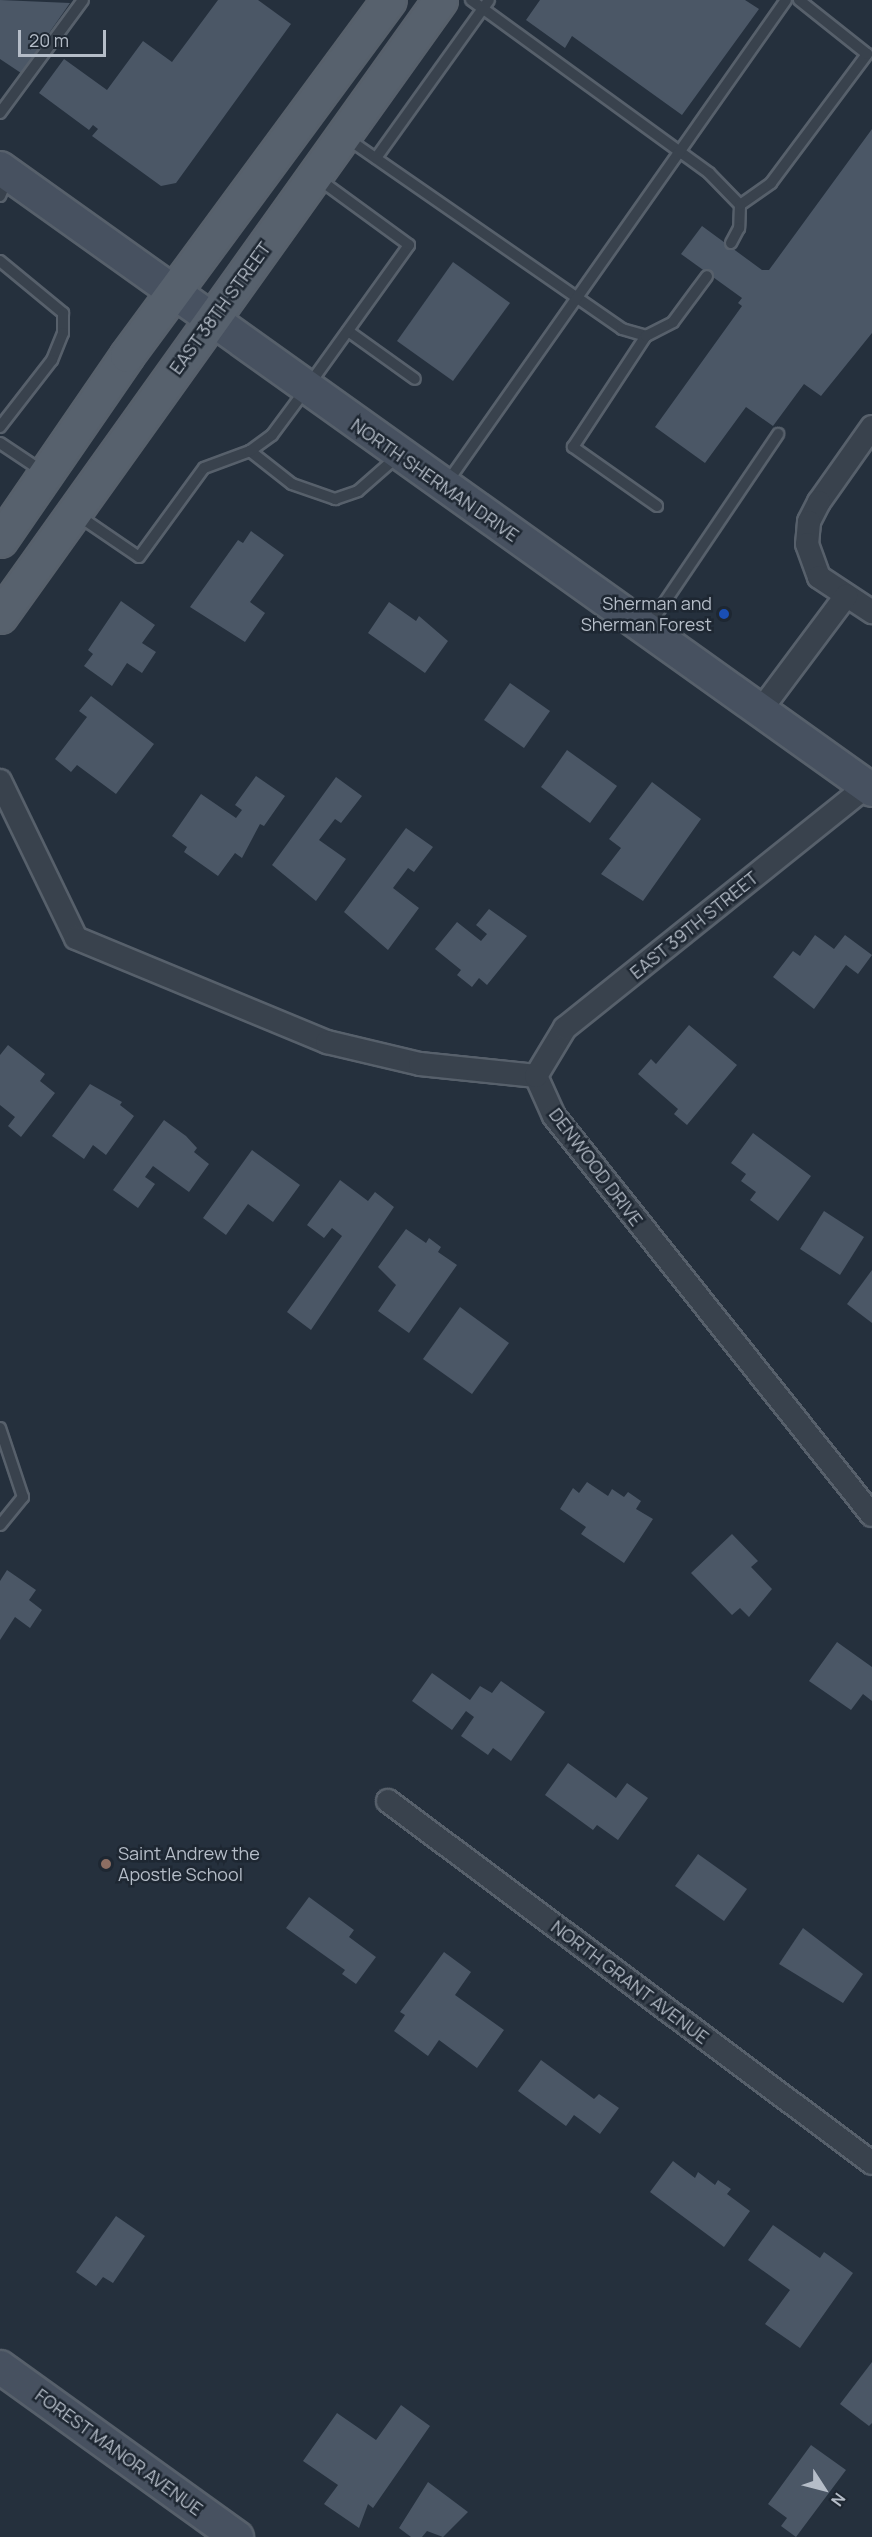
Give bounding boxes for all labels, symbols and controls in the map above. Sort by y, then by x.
scale bar [21,18,110,56]
text: 20 m [29,28,69,52]
street label: EAST 38TH STREET [165,238,275,378]
street label: NORTH SHERMAN DRIVE [347,414,523,546]
place label: Sherman and Sherman Forest [581,593,712,636]
marker: Sherman and Sherman Forest [717,607,731,621]
street label: EAST 39TH STREET [625,867,763,983]
street label: DENWOOD DRIVE [545,1104,647,1230]
place label: Saint Andrew the Apostle School [118,1843,260,1886]
marker: Saint Andrew the Apostle School [99,1857,113,1871]
street label: NORTH GRANT AVENUE [547,1916,713,2048]
street label: FOREST MANOR AVENUE [31,2384,207,2520]
north arrow [794,2459,854,2519]
text: N [826,2488,851,2511]

